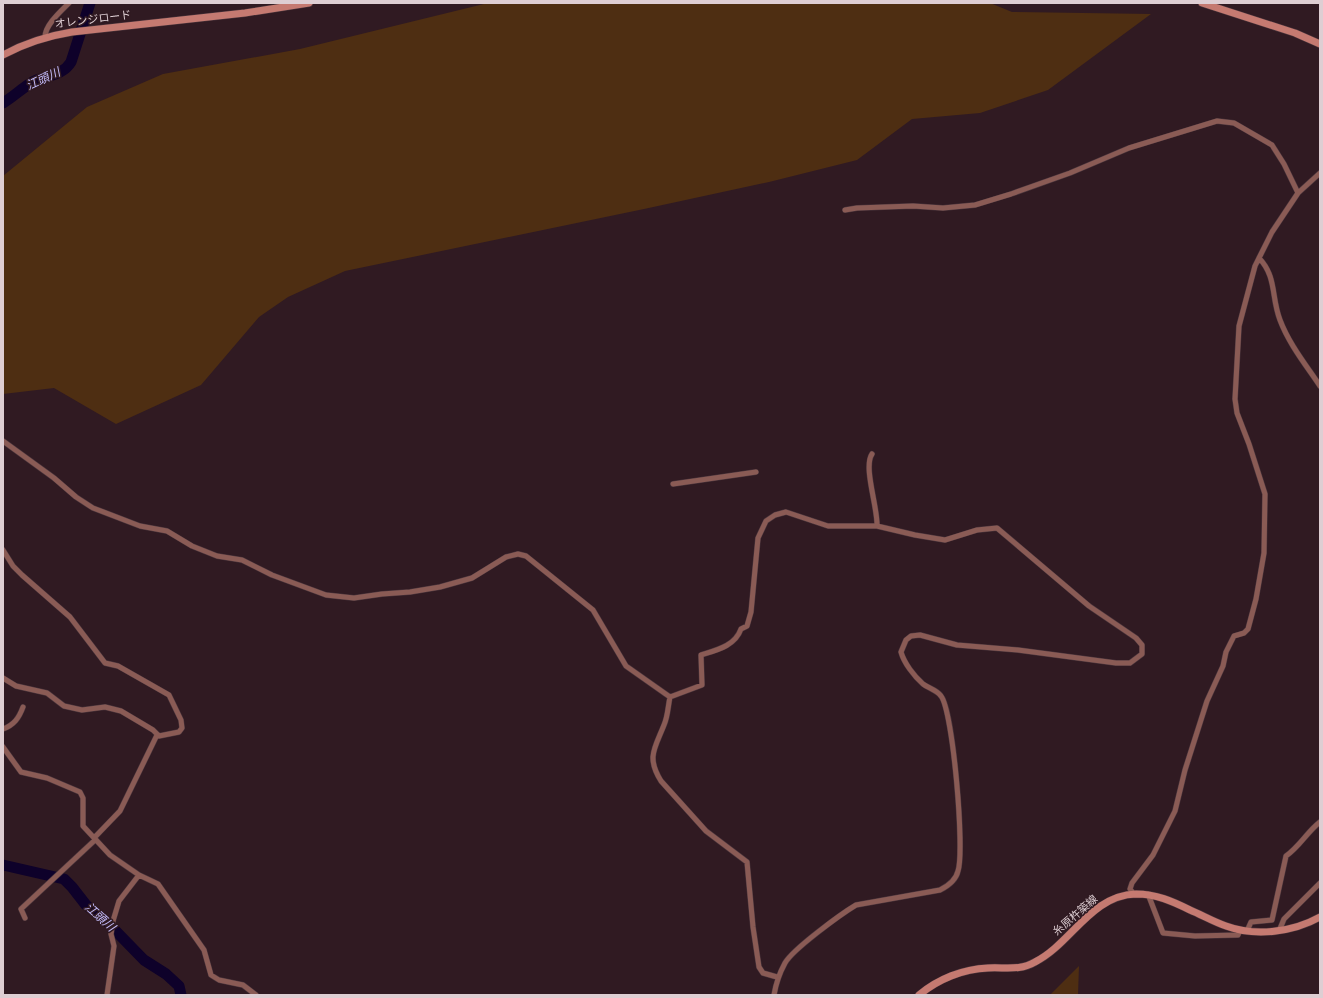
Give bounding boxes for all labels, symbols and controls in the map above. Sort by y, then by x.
street label: オレンジロード [54,8,132,32]
water label: 江頭川 [24,64,65,95]
street label: 糸原杵築線 [1050,892,1101,939]
water label: 江頭川 [81,900,120,937]

